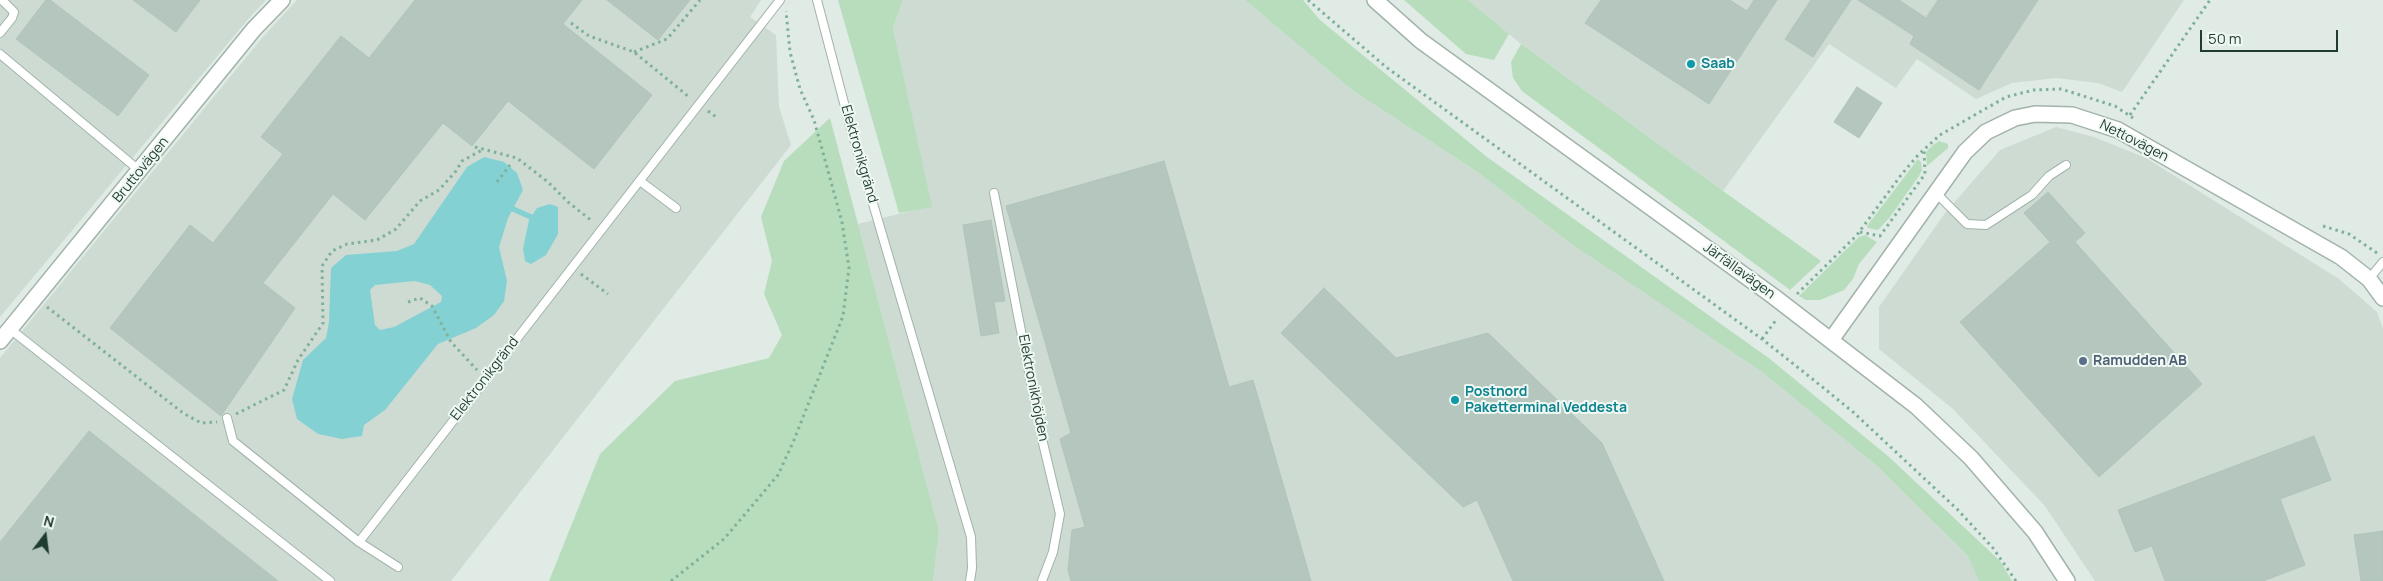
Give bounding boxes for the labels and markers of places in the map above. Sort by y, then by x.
place label: Saab [1701,56,1735,72]
marker: Saab [1685,58,1697,70]
place label: Ramudden AB [2093,353,2187,369]
marker: Ramudden AB [2077,355,2089,367]
place label: Postnord Paketterminal Veddesta [1465,384,1627,417]
marker: Postnord Paketterminal Veddesta [1449,394,1461,406]

